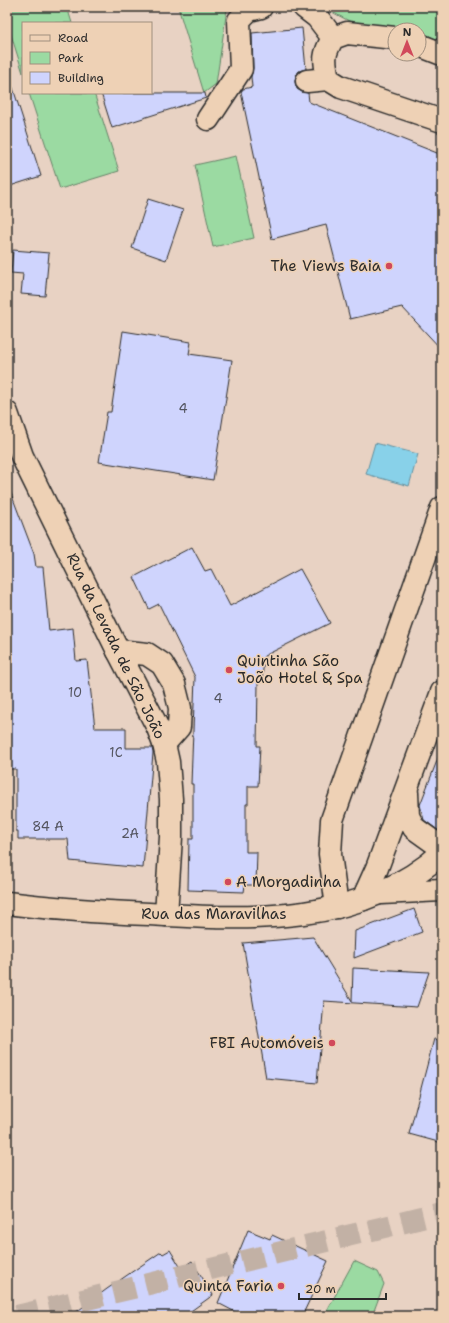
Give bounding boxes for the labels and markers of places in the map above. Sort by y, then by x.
place label: The Views Baia [270,256,382,276]
marker: The Views Baia [384,261,394,271]
place label: Quintinha São João Hotel & Spa [237,651,363,688]
marker: Quintinha São João Hotel & Spa [224,665,234,675]
place label: A Morgadinha [236,872,342,892]
marker: A Morgadinha [223,877,233,887]
place label: FBI Automóveis [210,1033,324,1053]
marker: FBI Automóveis [327,1038,337,1048]
place label: Quinta Faria [183,1276,274,1296]
marker: Quinta Faria [276,1281,286,1291]

